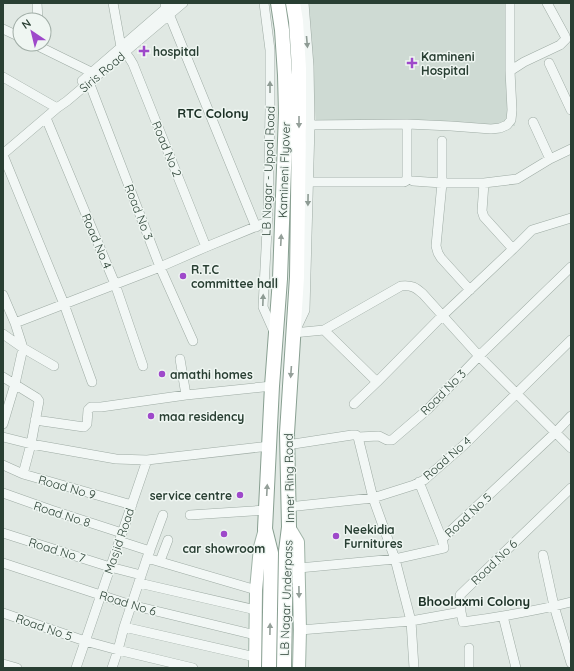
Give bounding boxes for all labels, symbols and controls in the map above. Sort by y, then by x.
north arrow [12,12,52,52]
text: N [19,16,34,32]
one-way arrow [304,36,311,48]
place label: hospital [153,44,199,59]
marker: hospital [138,45,150,57]
street label: Siris Road [76,49,128,95]
place label: Kamineni Hospital [421,49,475,78]
marker: Kamineni Hospital [406,57,418,69]
one-way arrow [267,80,273,93]
district label: RTC Colony [177,105,249,121]
street label: LB Nagar - Uppal Road [258,106,278,236]
one-way arrow [296,116,302,129]
street label: Road No 2 [149,119,185,179]
street label: Kamineni Flyover [275,121,293,218]
street label: Road No 3 [121,182,157,242]
one-way arrow [305,194,311,207]
street label: Road No 4 [79,211,115,271]
one-way arrow [278,234,285,246]
place label: R.T.C committee hall [191,262,278,291]
marker: R.T.C committee hall [178,271,188,281]
one-way arrow [260,294,267,306]
one-way arrow [287,366,294,378]
street label: Road No 3 [417,366,469,418]
place label: amathi homes [170,367,253,382]
marker: amathi homes [157,369,167,379]
place label: maa residency [159,409,244,424]
marker: maa residency [146,411,156,421]
street label: Inner Ring Road [281,433,297,523]
street label: Road No 4 [420,433,474,483]
street label: Road No 9 [37,472,98,502]
one-way arrow [264,484,271,496]
place label: service centre [150,488,232,503]
street label: Road No 5 [441,489,495,541]
marker: service centre [235,490,245,500]
street label: Road No 8 [32,498,92,530]
street label: Masjid Road [101,506,137,576]
place label: Neekidia Furnitures [344,522,403,551]
marker: car showroom [219,529,229,539]
marker: Neekidia Furnitures [331,531,341,541]
street label: Road No 7 [27,534,87,566]
street label: Road No 6 [468,536,521,588]
street label: LB Nagar Underpass [276,539,296,656]
place label: car showroom [183,541,265,556]
one-way arrow [296,586,303,598]
street label: Road No 6 [98,587,159,619]
district label: Bhoolaxmi Colony [418,593,530,609]
street label: Road No 5 [14,610,74,644]
one-way arrow [267,622,273,635]

